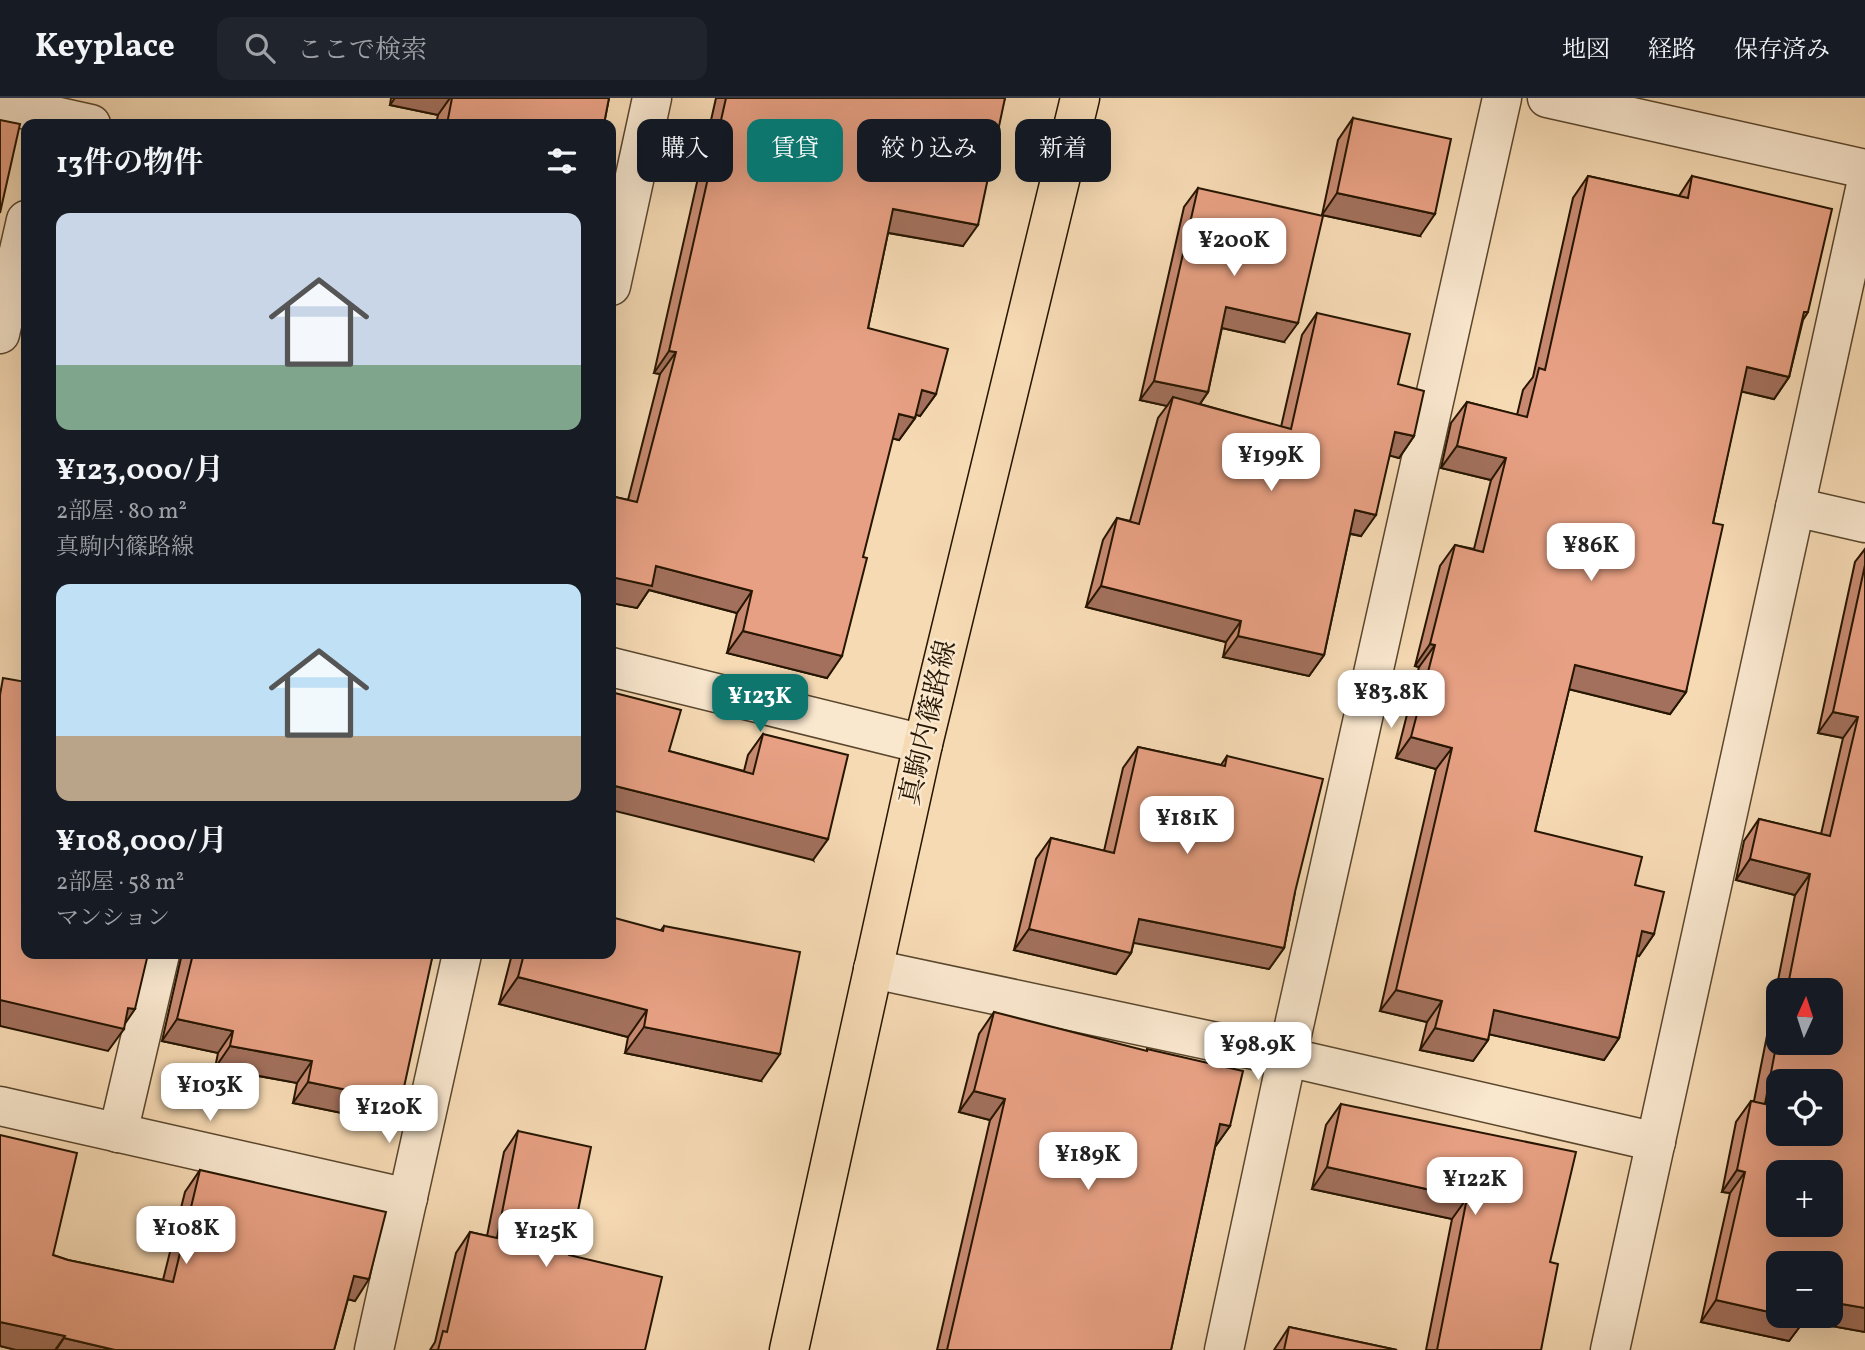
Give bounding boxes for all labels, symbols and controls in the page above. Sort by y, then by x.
search box [217,17,707,80]
text: Keyplace [35,25,175,71]
icon: search [241,29,279,67]
text: ここで検索 [297,33,427,69]
text: 地図 [1562,34,1610,68]
text: 経路 [1648,34,1696,68]
text: 保存済み [1734,34,1830,68]
chip: 購入 [637,119,733,182]
chip: 賃貸 [747,119,843,182]
chip: 絞り込み [857,119,1001,182]
chip: 新着 [1015,119,1111,182]
icon: filters [543,142,581,180]
text: 13件の物件 [56,143,203,185]
pin: ¥200K [1185,218,1283,278]
text: ¥200K [1198,225,1270,257]
icon: home [256,259,382,385]
pin: ¥199K [1222,434,1320,493]
text: ¥199K [1238,440,1304,472]
text: ¥123,000/月 [56,450,224,492]
text: 2部屋 · 80 m² [56,496,187,528]
pin: ¥86K [1550,524,1632,583]
text: ¥86K [1563,530,1619,562]
text: 真駒内篠路線 [56,532,194,564]
icon: home [256,630,382,756]
street label: 真駒内篠路線 [891,637,967,809]
pin: ¥83.8K [1334,670,1448,730]
pin: ¥123K [711,674,809,734]
text: ¥83.8K [1354,677,1428,709]
text: ¥123K [728,681,792,713]
pin: ¥181K [1138,796,1236,856]
text: ¥181K [1156,803,1218,835]
text: ¥108,000/月 [56,821,228,863]
text: 2部屋 · 58 m² [56,867,184,899]
text: マンション [56,903,170,935]
north arrow [1766,978,1843,1055]
map controls [1766,978,1843,1328]
pin: ¥98.9K [1201,1023,1315,1082]
text: ¥98.9K [1220,1029,1296,1061]
pin: ¥103K [161,1063,259,1123]
button: locate [1766,1069,1843,1146]
text: ¥103K [177,1070,243,1102]
pin: ¥120K [340,1086,438,1145]
text: ¥120K [356,1092,422,1124]
pin: ¥189K [1039,1132,1137,1192]
text: ¥189K [1055,1139,1121,1171]
pin: ¥122K [1426,1158,1524,1217]
button: + [1766,1160,1843,1237]
text: ¥122K [1443,1164,1507,1196]
pin: ¥108K [137,1206,235,1266]
pin: ¥125K [497,1210,595,1269]
text: ¥108K [152,1213,220,1245]
text: ¥125K [514,1216,578,1248]
button: − [1766,1251,1843,1328]

